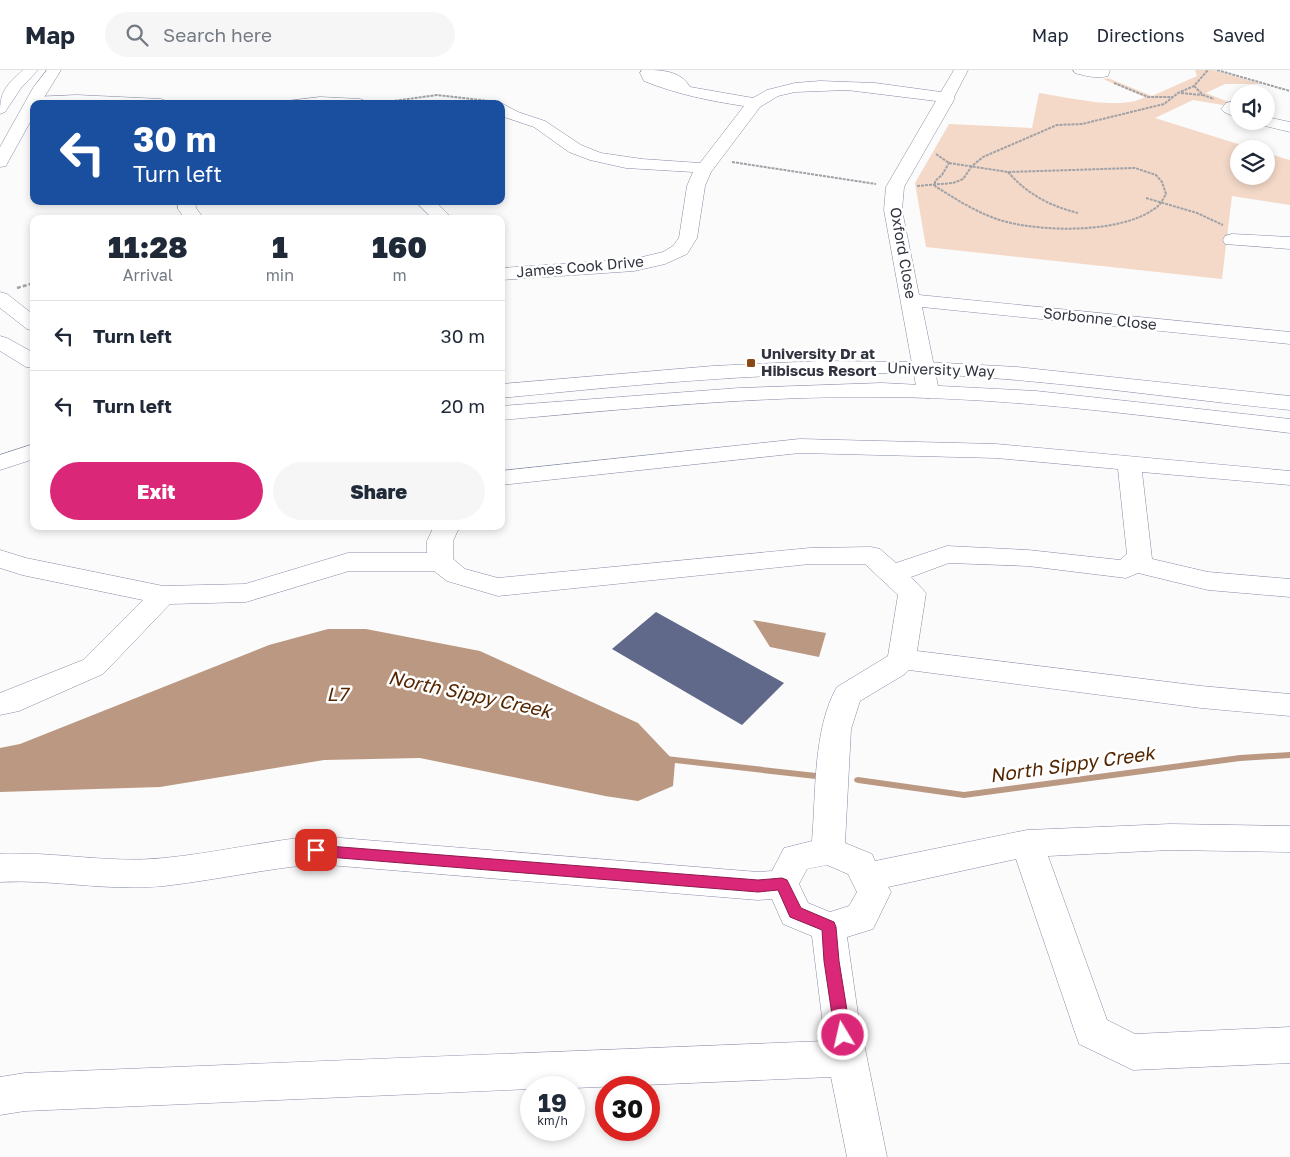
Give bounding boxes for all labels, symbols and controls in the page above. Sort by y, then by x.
search box [105,12,455,57]
text: Map [25,20,75,49]
icon: search [123,21,151,49]
text: Search here [163,23,272,46]
text: Map [1032,24,1068,46]
text: Directions [1096,24,1184,46]
text: Saved [1212,24,1265,46]
map controls [1230,85,1275,185]
button: sound [1230,85,1275,130]
text: 30 m [133,118,216,160]
icon: left [50,120,115,185]
button: layers [1230,140,1275,185]
text: Turn left [133,160,222,187]
street label: Oxford Close [887,206,921,300]
text: 11:28 [108,229,188,265]
text: 1 [272,229,288,265]
text: 160 [372,229,427,265]
street label: James Cook Drive [515,251,645,281]
text: Arrival [123,265,173,285]
text: min [266,265,294,285]
text: m [392,265,407,285]
street label: Sorbonne Close [1042,303,1158,333]
icon: left [50,322,78,350]
text: Turn left [93,324,172,347]
text: 30 m [441,324,485,347]
place label: University Dr at Hibiscus Resort [761,344,877,379]
marker: University Dr at Hibiscus Resort [745,357,757,369]
street label: University Way [887,358,996,380]
icon: left [50,392,78,420]
text: Turn left [93,394,172,417]
text: 20 m [441,394,485,417]
button: Exit [50,462,263,520]
button: Share [273,462,485,520]
water label: North Sippy Creek [386,665,556,723]
water label: L7 [327,682,350,705]
water label: North Sippy Creek [988,740,1158,786]
pin [295,829,337,871]
icon: arrive [302,836,330,864]
position arrow [816,1008,868,1060]
speed limit sign: 30 [595,1076,660,1141]
text: 19 [538,1087,567,1118]
text: km/h [537,1113,568,1128]

